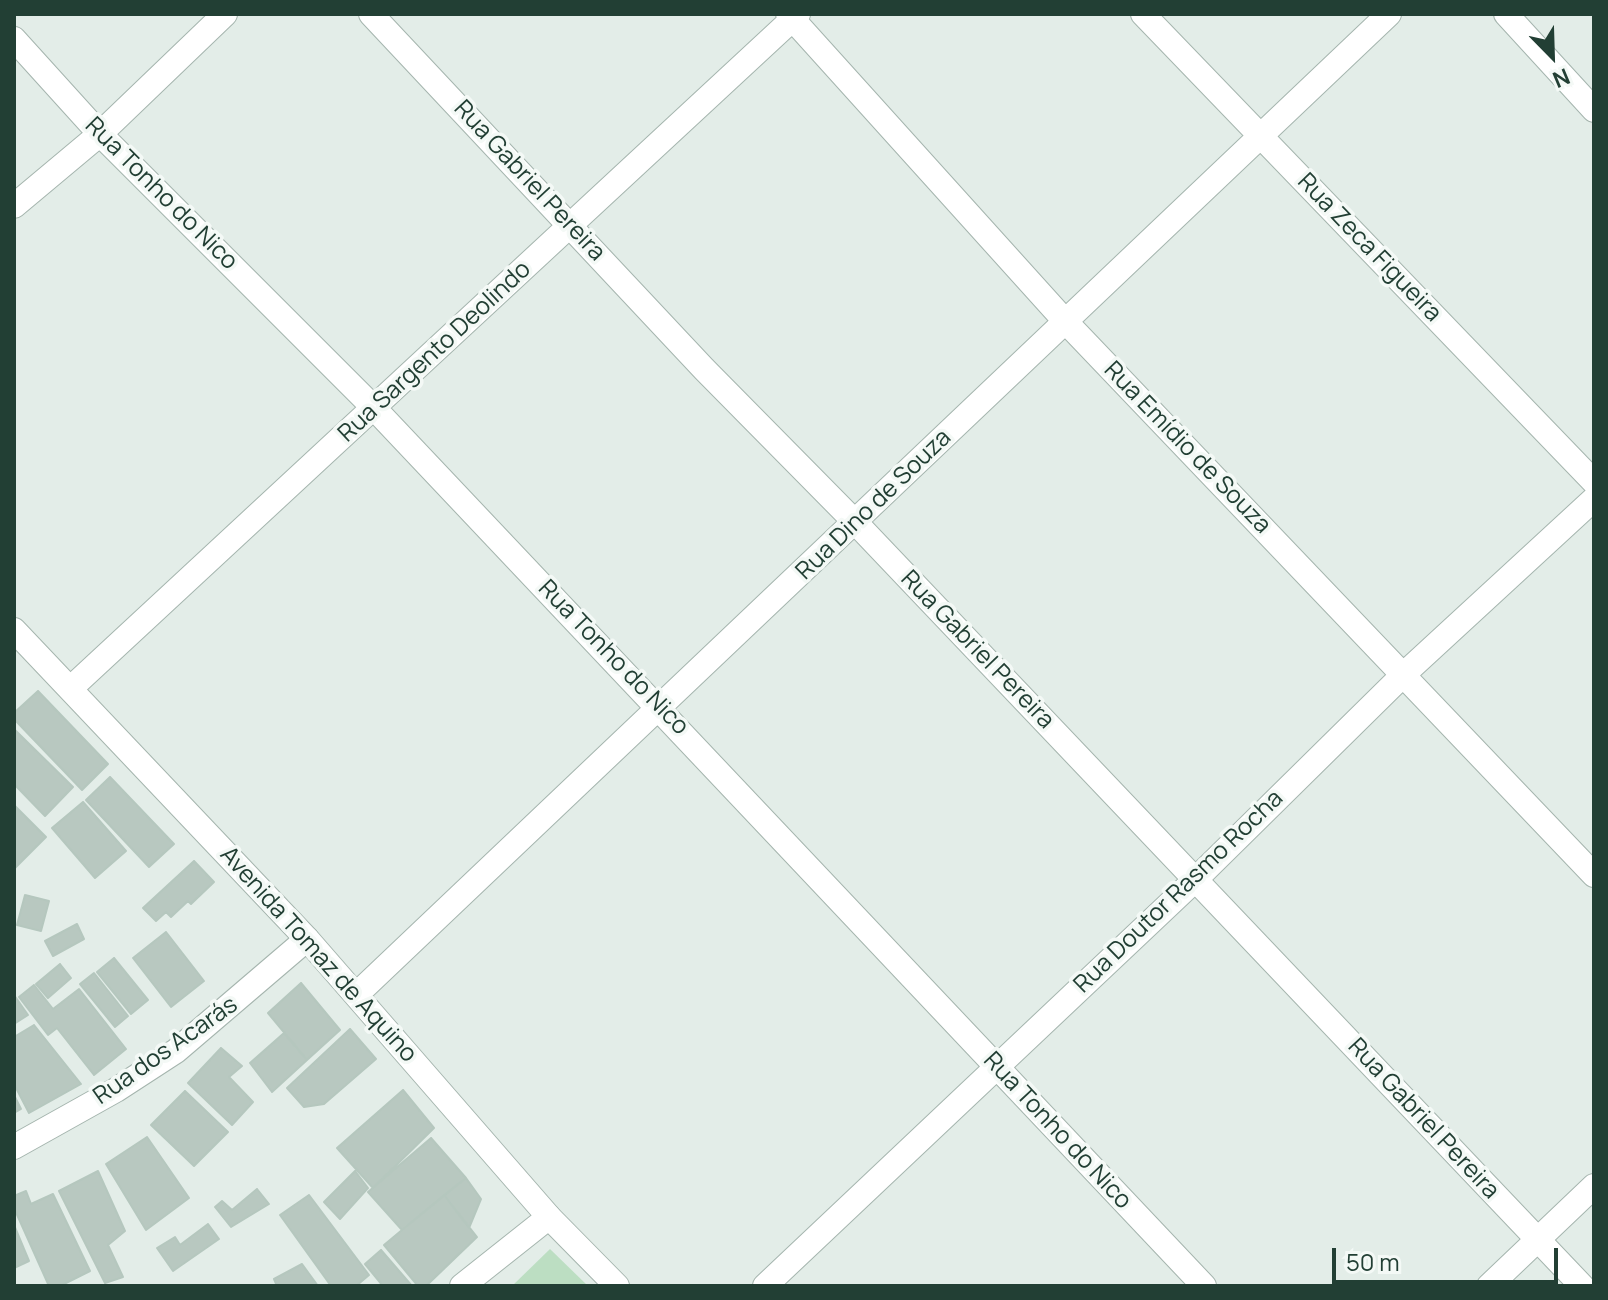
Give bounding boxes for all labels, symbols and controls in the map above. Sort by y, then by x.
north arrow [1512,16,1592,96]
text: N [1548,61,1575,95]
street label: Rua Gabriel Pereira [447,95,611,267]
street label: Rua Tonho do Nico [79,112,243,276]
street label: Rua Zeca Figueira [1291,168,1447,328]
street label: Rua Sargento Deolindo [333,255,537,449]
street label: Rua Emídio de Souza [1098,356,1276,540]
street label: Rua Dino de Souza [791,424,957,586]
street label: Rua Gabriel Pereira [894,565,1060,735]
street label: Rua Tonho do Nico [532,575,694,741]
street label: Rua Doutor Rasmo Rocha [1069,785,1289,999]
street label: Avenida Tomaz de Aquino [214,841,422,1069]
street label: Rua dos Acarás [88,991,244,1111]
street label: Rua Gabriel Pereira [1341,1033,1505,1205]
street label: Rua Tonho do Nico [977,1047,1137,1215]
scale bar [1336,1232,1562,1282]
text: 50 m [1346,1245,1400,1278]

